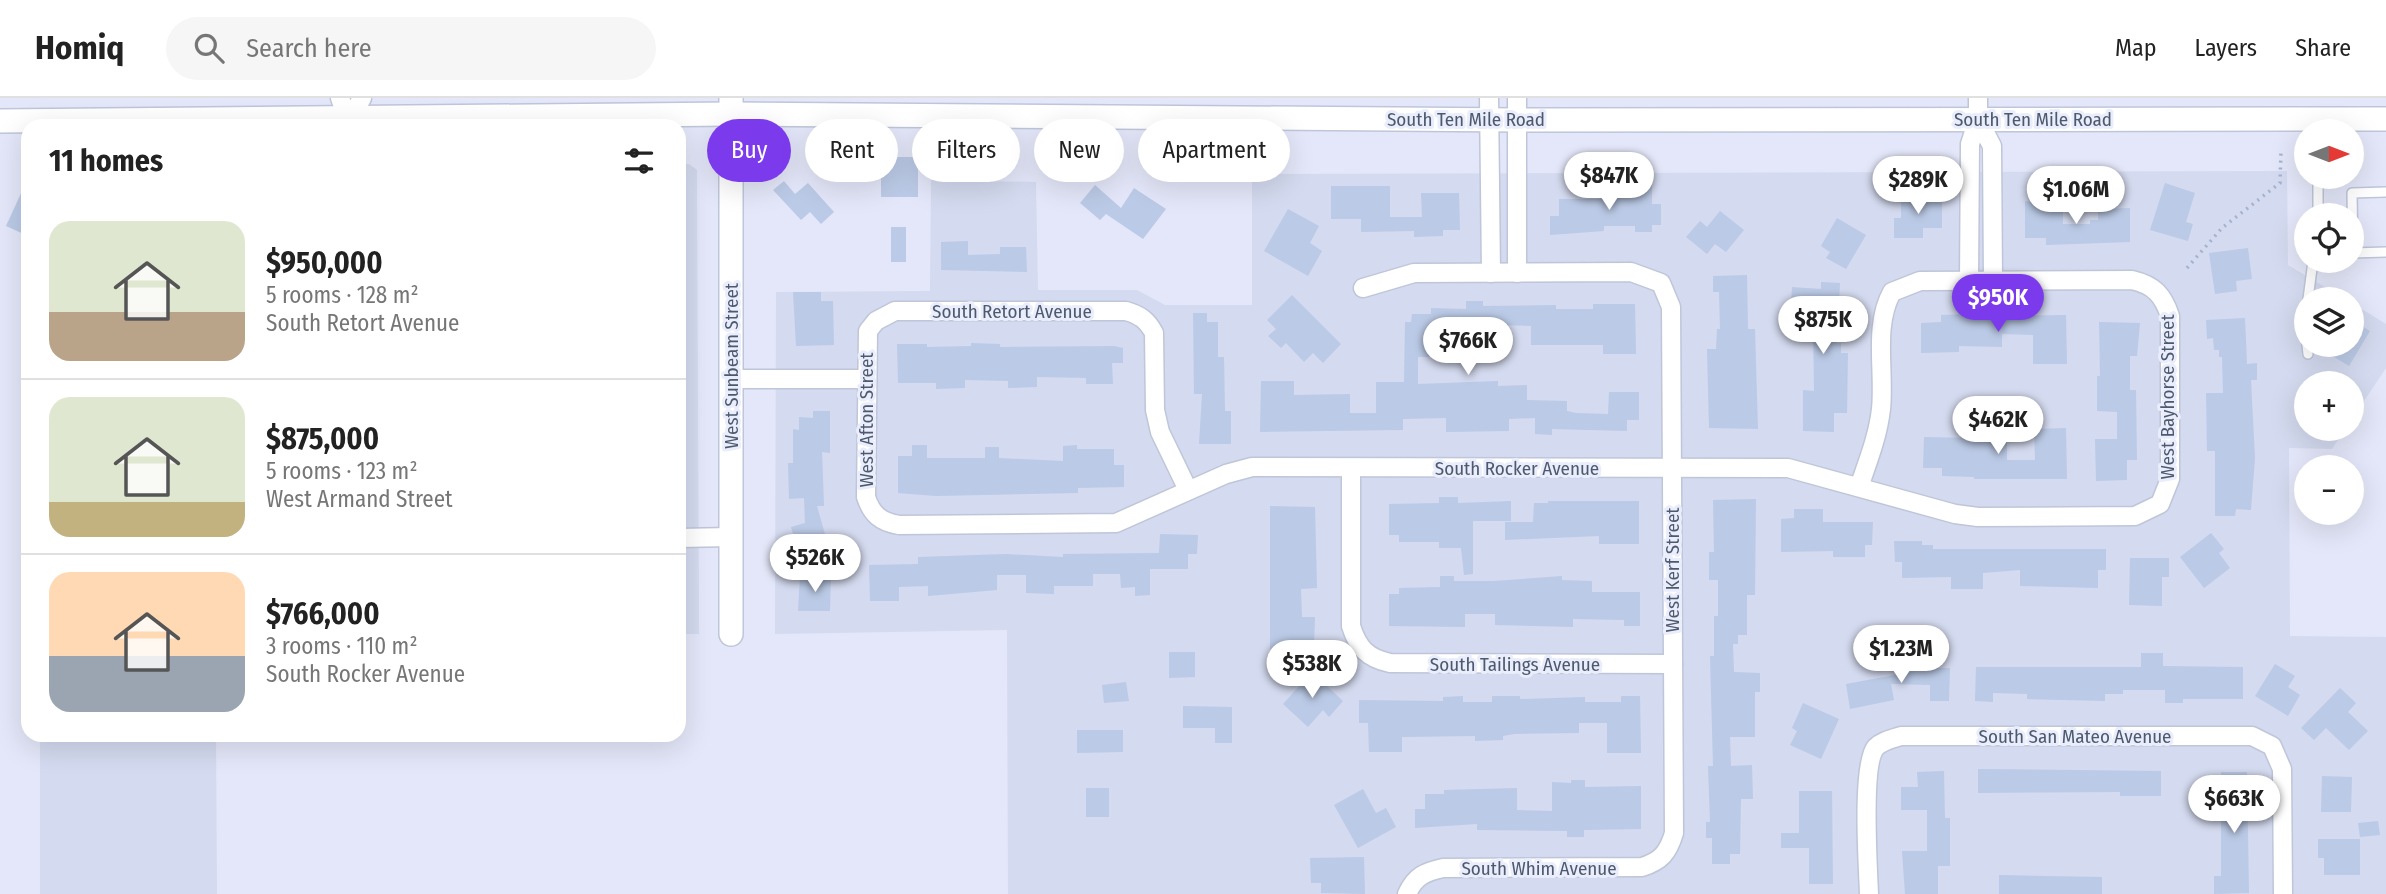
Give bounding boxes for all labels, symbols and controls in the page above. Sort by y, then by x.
search box [166,17,656,80]
text: Homiq [35,28,124,68]
icon: search [190,29,228,67]
text: Search here [246,33,371,64]
text: Map [2115,34,2157,62]
text: Layers [2195,34,2257,62]
text: Share [2295,34,2351,62]
street label: South Ten Mile Road [1387,108,1545,131]
street label: South Ten Mile Road [1954,108,2112,131]
chip: Buy [707,119,791,182]
chip: Rent [805,119,898,182]
chip: Filters [912,119,1020,182]
chip: New [1034,119,1124,182]
chip: Apartment [1138,119,1290,182]
north arrow [2294,119,2364,189]
map controls [2294,119,2364,525]
icon: filters [620,142,658,180]
text: 11 homes [49,143,163,179]
pin: $847K [1560,152,1658,212]
pin: $289K [1869,156,1967,216]
text: $847K [1580,161,1638,189]
text: $289K [1888,165,1948,193]
pin: $1.06M [2019,166,2133,226]
text: $1.06M [2043,175,2109,203]
button: locate [2294,203,2364,273]
text: $950,000 [266,245,383,281]
icon: home [105,249,189,333]
pin: $950K [1949,274,2047,334]
text: 5 rooms · 128 m² [266,281,419,309]
street label: West Sunbeam Street [720,282,743,449]
text: $950K [1968,283,2028,311]
button: layers [2294,287,2364,357]
pin: $875K [1774,296,1872,356]
street label: South Retort Avenue [932,300,1092,323]
text: $875K [1794,305,1852,333]
text: South Retort Avenue [266,309,459,337]
street label: West Bayhorse Street [2156,314,2179,480]
pin: $766K [1419,317,1517,377]
text: $766K [1439,326,1497,354]
street label: West Afton Street [855,352,878,488]
button: + [2294,371,2364,441]
pin: $462K [1949,396,2047,456]
text: $462K [1968,405,2028,433]
text: $875,000 [266,421,379,457]
icon: home [105,425,189,509]
button: − [2294,455,2364,525]
text: 5 rooms · 123 m² [266,457,417,485]
street label: South Rocker Avenue [1435,457,1599,480]
text: West Armand Street [266,485,453,513]
street label: West Kerf Street [1661,507,1684,633]
pin: $526K [766,534,864,594]
text: $526K [786,543,844,571]
text: $766,000 [266,596,380,632]
icon: home [105,600,189,684]
pin: $1.23M [1844,626,1958,685]
text: 3 rooms · 110 m² [266,632,417,660]
text: $1.23M [1869,634,1933,662]
pin: $538K [1263,640,1361,700]
text: $538K [1283,649,1341,677]
street label: South Tailings Avenue [1430,653,1600,676]
text: South Rocker Avenue [266,660,465,688]
street label: South San Mateo Avenue [1979,725,2171,748]
pin: $663K [2185,776,2283,835]
text: $663K [2204,784,2264,812]
street label: South Whim Avenue [1461,857,1617,880]

